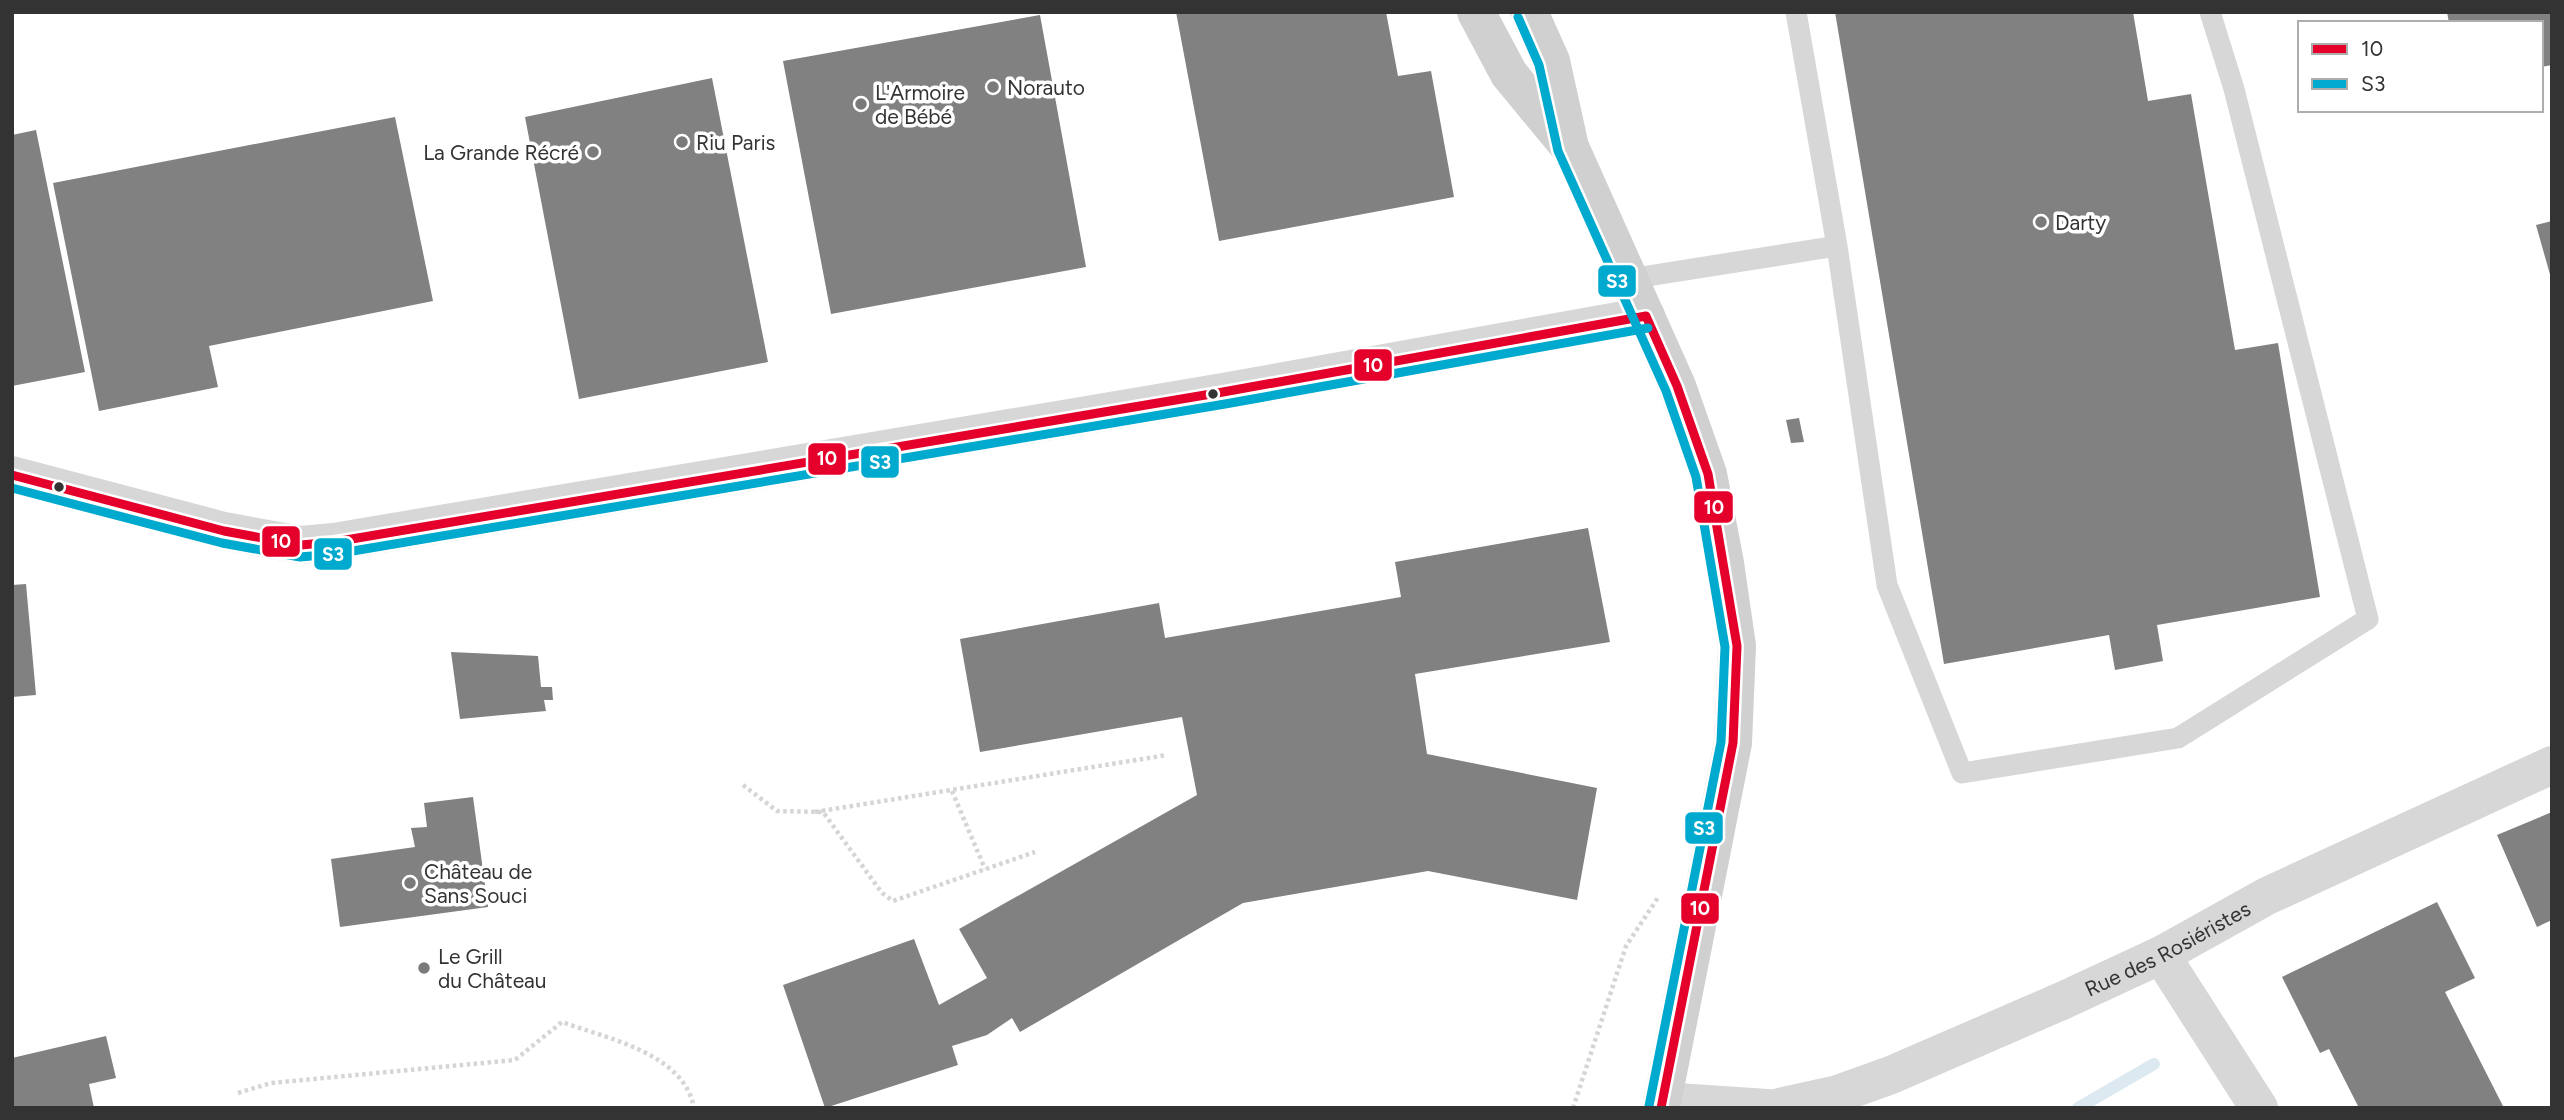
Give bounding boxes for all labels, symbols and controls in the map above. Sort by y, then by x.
legend [2298,21,2543,112]
text: 10 [2361,36,2383,61]
text: S3 [2361,71,2385,96]
place label: Norauto [1007,75,1085,100]
marker: Norauto [985,79,1001,95]
place label: L'Armoire de Bébé [875,80,965,129]
marker: L'Armoire de Bébé [853,96,869,112]
place label: Riu Paris [696,130,775,155]
marker: Riu Paris [674,134,690,150]
place label: La Grande Récré [423,140,579,165]
marker: La Grande Récré [585,144,601,160]
place label: Darty [2055,210,2106,235]
marker: Darty [2033,214,2049,230]
line badge: S3 [1597,264,1637,298]
text: S3 [1606,270,1628,293]
line badge: 10 [1353,348,1393,382]
text: 10 [1363,354,1383,377]
unlabelled marker [1206,387,1220,401]
line badge: 10 [807,442,847,476]
line badge: S3 [860,445,900,479]
text: 10 [817,447,837,470]
text: S3 [869,451,891,474]
unlabelled marker [52,480,66,494]
line badge: 10 [1693,490,1734,524]
text: 10 [1704,496,1724,519]
line badge: 10 [261,525,301,558]
text: 10 [271,530,291,553]
line badge: S3 [313,537,353,571]
text: S3 [322,543,344,566]
line badge: S3 [1684,811,1724,845]
text: S3 [1693,817,1715,840]
place label: Château de Sans Souci [424,859,532,908]
marker: Château de Sans Souci [402,875,418,891]
line badge: 10 [1680,892,1720,925]
street label: Rue des Rosiéristes [2081,895,2254,1001]
text: 10 [1690,897,1710,920]
place label: Le Grill du Château [438,944,547,993]
marker: Le Grill du Château [416,960,432,976]

